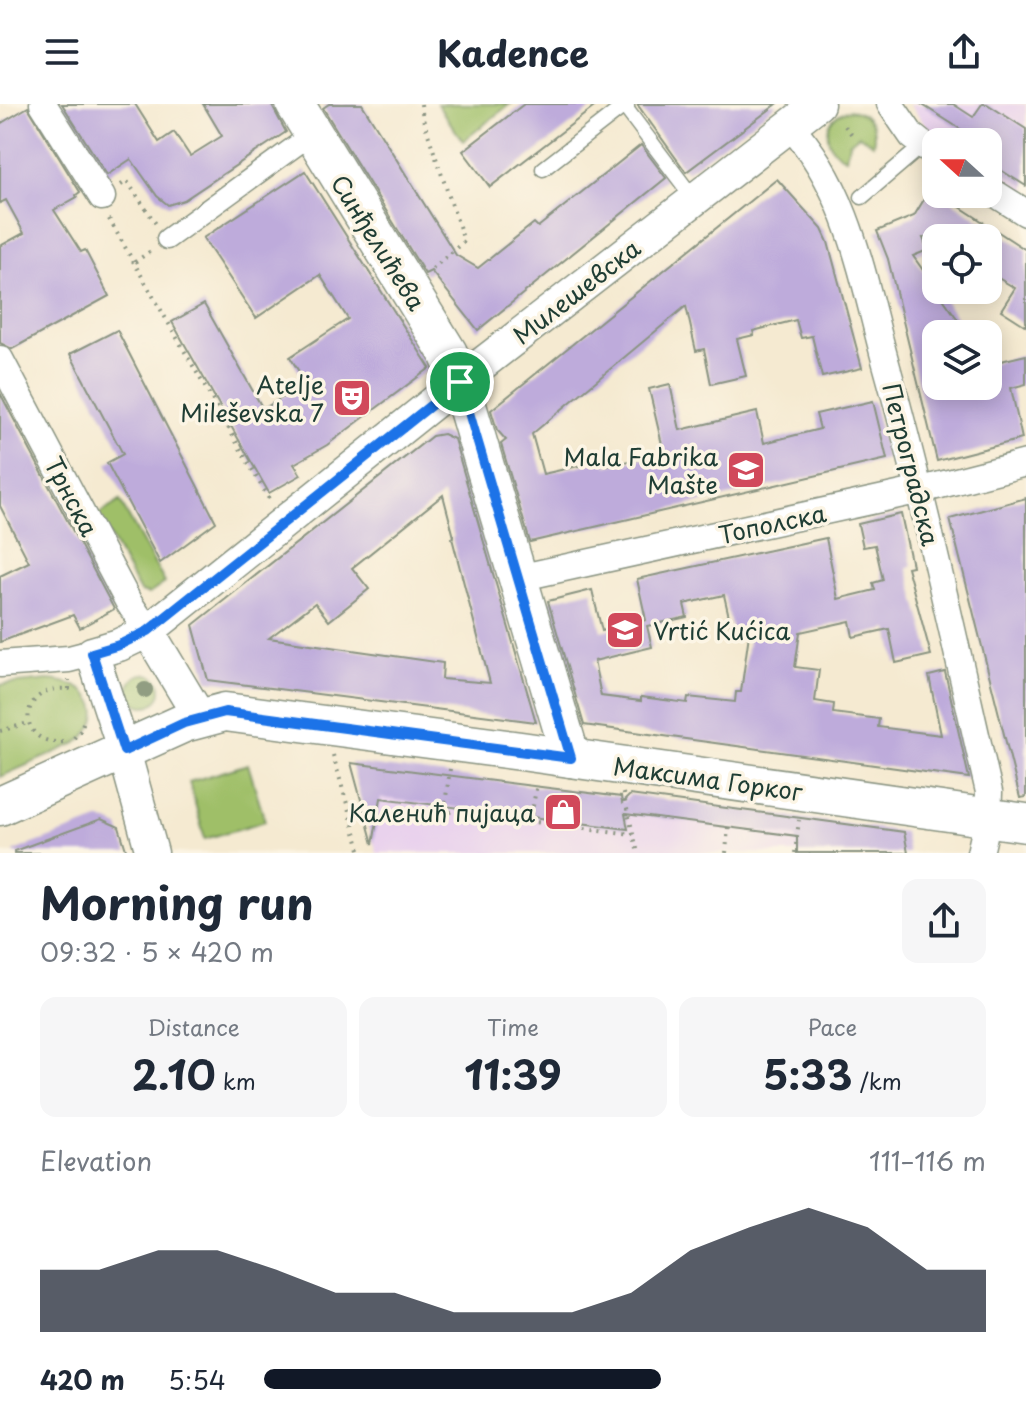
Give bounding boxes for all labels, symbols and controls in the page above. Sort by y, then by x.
text: Kadence [437,25,589,79]
icon: menu [40,30,84,74]
icon: share [942,30,986,74]
north arrow [922,128,1002,208]
map controls [922,128,1002,400]
street label: Синђелићева [323,167,435,317]
button: locate [922,224,1002,304]
street label: Милешевска [505,230,648,352]
button: layers [922,320,1002,400]
pin [426,348,494,416]
icon: arrive [438,360,482,404]
place label: Atelje Mileševska 7 [180,366,324,430]
theatre icon: Atelje Mileševska 7 [331,377,373,419]
street label: Петроградска [874,379,950,549]
place label: Mala Fabrika Mašte [563,438,718,502]
school or university icon: Mala Fabrika Mašte [725,449,767,491]
street label: Трнска [36,450,108,542]
street label: Тополска [715,494,829,552]
school or university icon: Vrtić Kućica [604,609,646,651]
place label: Vrtić Kućica [653,612,790,648]
street label: Максима Горког [611,747,805,809]
shop icon: Каленић пијаца [542,791,584,833]
place label: Каленић пијаца [348,794,535,830]
text: Morning run [40,869,314,935]
button: share [902,879,986,963]
text: 09:32 · 5 × 420 m [40,932,274,971]
text: Distance [148,1010,240,1043]
text: Time [487,1010,539,1043]
text: Pace [808,1010,857,1043]
text: 2.10 [131,1043,216,1104]
text: 11:39 [464,1043,562,1104]
text: 5:33 [763,1043,853,1104]
text: km [216,1064,256,1097]
text: /km [853,1064,902,1097]
text: Elevation [40,1141,152,1180]
text: 111–116 m [869,1141,986,1180]
text: 420 m [40,1360,125,1399]
text: 5:54 [168,1360,226,1399]

